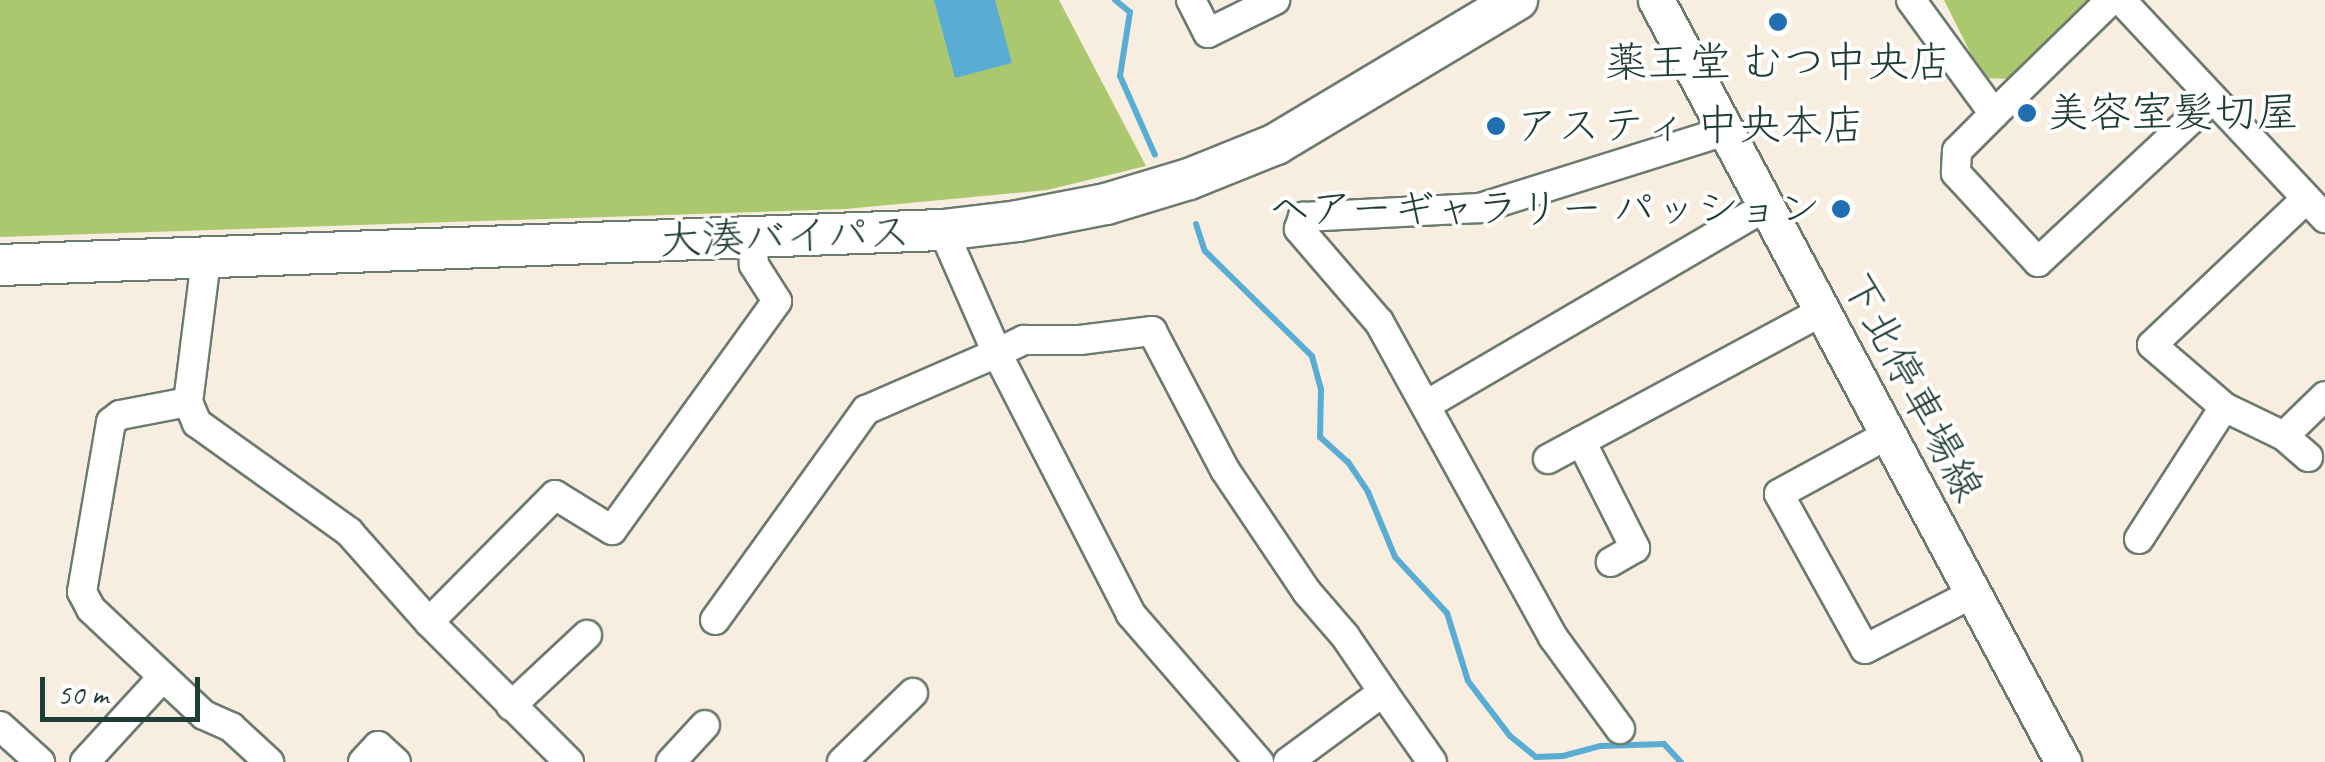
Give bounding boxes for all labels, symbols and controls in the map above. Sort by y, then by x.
marker: 薬王堂 むつ中央店 [1767,11,1789,33]
place label: 薬王堂 むつ中央店 [1605,38,1951,88]
place label: 美容室髪切屋 [2047,88,2299,138]
place label: アスティ 中央本店 [1516,101,1862,151]
marker: 美容室髪切屋 [2016,102,2038,124]
marker: アスティ 中央本店 [1485,115,1507,137]
place label: ヘアーギャラリー パッション [1267,184,1821,234]
marker: ヘアーギャラリー パッション [1830,198,1852,220]
street label: 大湊バイパス [658,207,912,267]
street label: 下北停車場線 [1831,264,1993,510]
scale bar [45,657,205,719]
text: 50 m [57,675,108,713]

